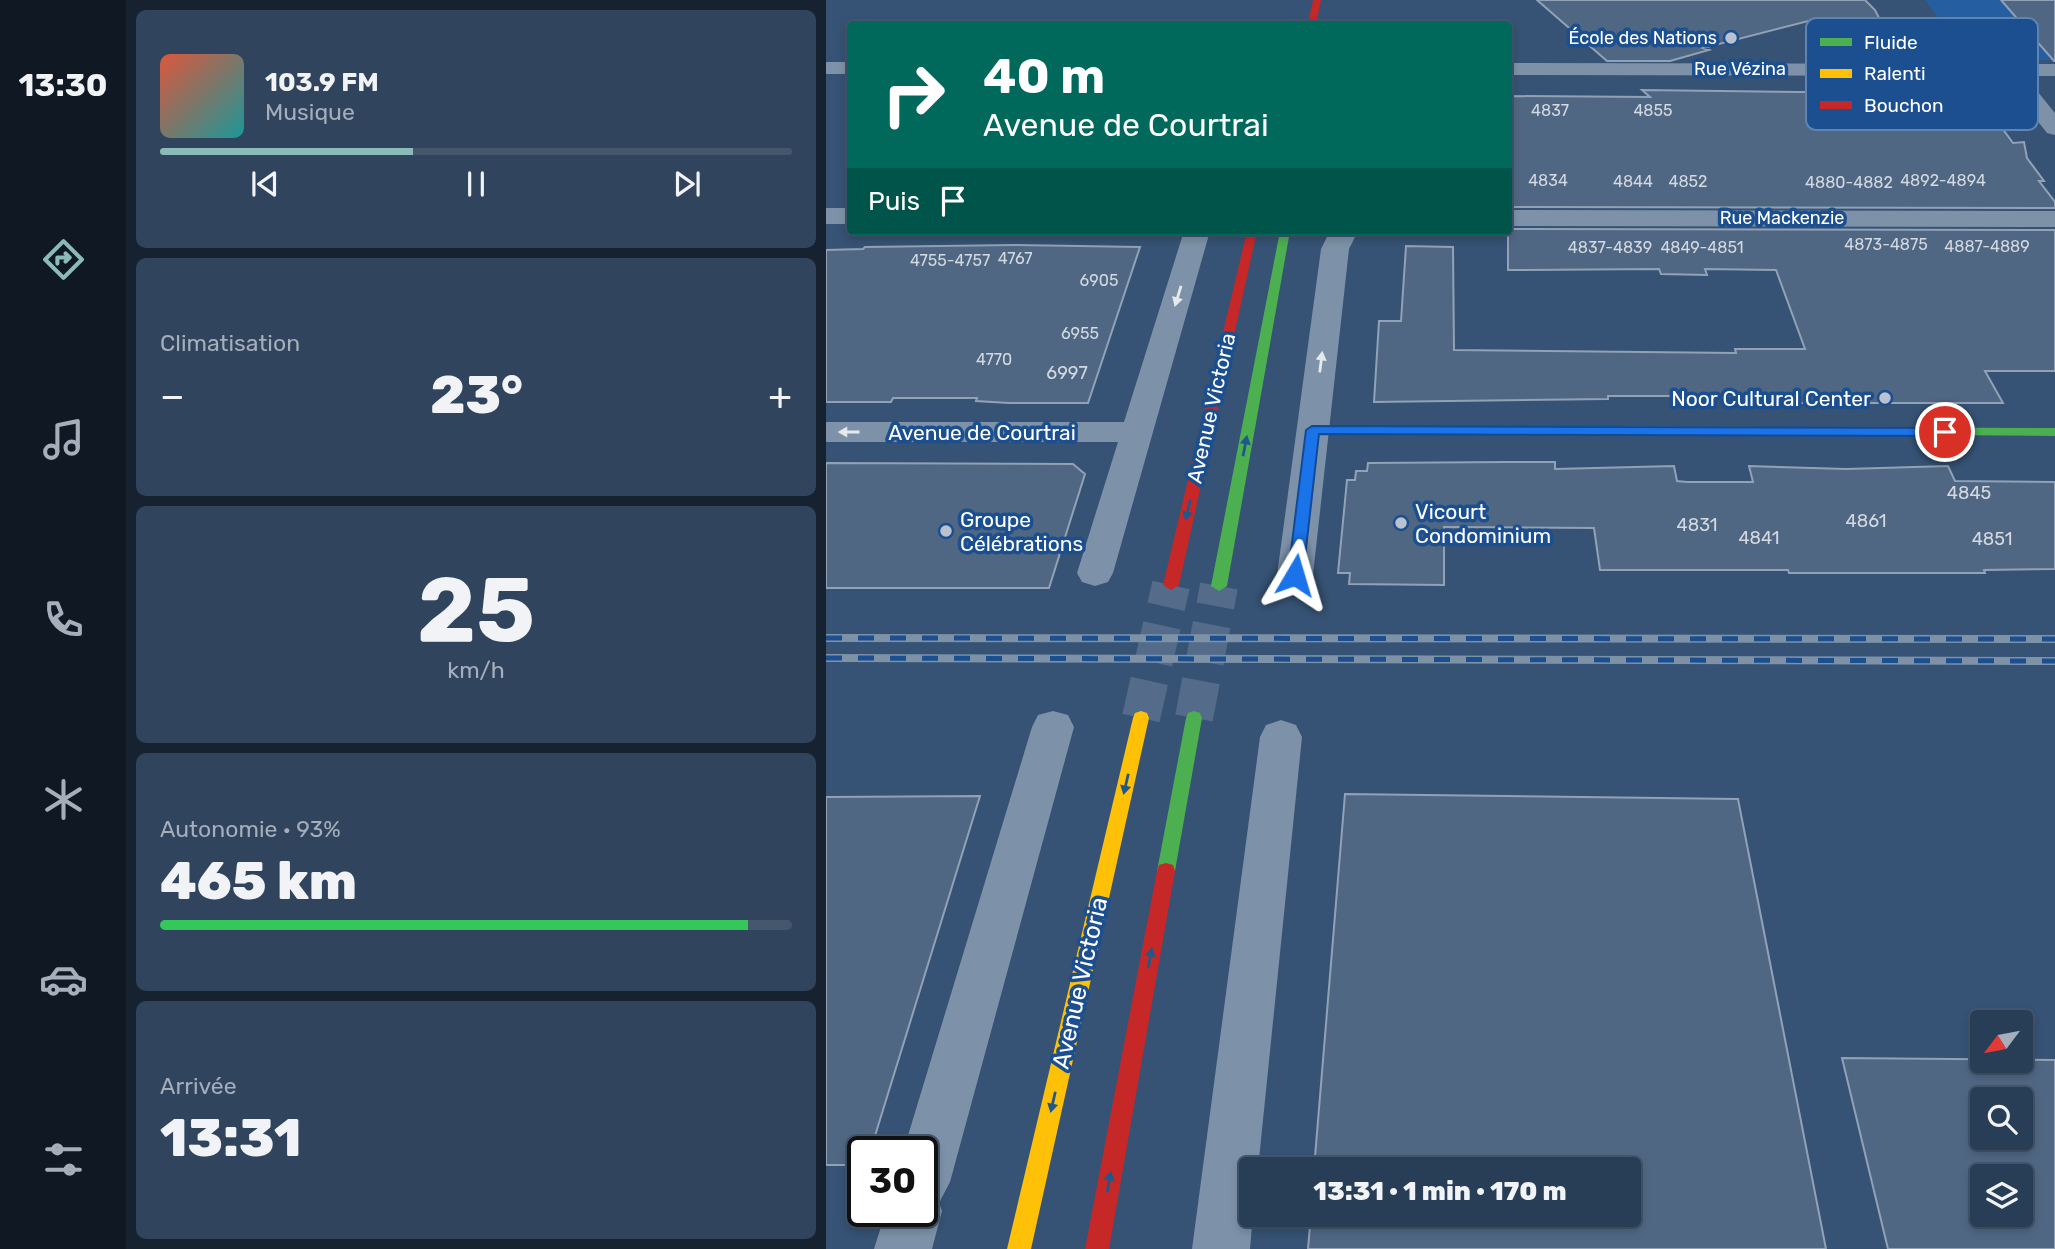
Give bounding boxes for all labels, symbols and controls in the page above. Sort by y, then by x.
legend [1806,18,2038,130]
place label: École des Nations [1569,27,1717,49]
marker: École des Nations [1723,30,1739,46]
text: Fluide [1864,31,1918,54]
text: 40 m [983,47,1105,105]
icon: right [868,49,959,140]
street label: Rue Vézina [1694,58,1786,80]
text: Ralenti [1864,62,1926,85]
text: 13:30 [18,66,108,104]
text: 103.9 FM [265,67,379,98]
text: Bouchon [1864,94,1944,117]
text: Musique [265,98,355,126]
house number: 4837 [1531,101,1569,120]
house number: 4855 [1633,101,1673,120]
text: Avenue de Courtrai [983,106,1269,144]
icon: previous [246,165,284,203]
icon: pause [457,165,495,203]
icon: next [668,165,706,203]
house number: 4834 [1528,171,1568,190]
house number: 4892-4894 [1900,171,1986,190]
house number: 4844 [1613,172,1653,191]
house number: 4852 [1668,172,1708,191]
house number: 4880-4882 [1805,173,1893,192]
icon: arrive [934,182,972,220]
text: Puis [868,186,920,217]
street label: Rue Mackenzie [1720,207,1844,229]
icon: directions [39,235,88,284]
house number: 4873-4875 [1844,235,1928,254]
house number: 4887-4889 [1944,237,2030,256]
house number: 4837-4839 [1568,238,1652,257]
house number: 4849-4851 [1660,238,1744,257]
house number: 4767 [998,249,1032,268]
house number: 4755-4757 [910,251,990,270]
house number: 6905 [1080,271,1118,290]
one-way arrow [1172,286,1183,308]
house number: 6955 [1061,324,1099,343]
text: Climatisation [160,329,300,357]
street label: Avenue Victoria [1182,330,1240,486]
house number: 4770 [976,350,1012,369]
one-way arrow [1316,351,1327,373]
house number: 6997 [1046,362,1088,384]
text: 23° [430,364,523,426]
text: − [160,373,185,419]
text: + [768,373,792,419]
place label: Noor Cultural Center [1671,386,1871,411]
marker: Noor Cultural Center [1877,390,1893,406]
pin [1915,402,1975,462]
icon: arrive [1926,413,1964,451]
icon: music [39,415,88,464]
street label: Avenue de Courtrai [888,420,1076,445]
one-way arrow [838,426,860,438]
one-way arrow [1240,435,1251,457]
house number: 4845 [1947,482,1991,504]
one-way arrow [1182,499,1193,521]
place label: Vicourt Condominium [1415,499,1551,548]
place label: Groupe Célébrations [960,507,1083,556]
house number: 4861 [1846,510,1886,532]
house number: 4831 [1677,514,1717,536]
marker: Vicourt Condominium [1393,515,1409,531]
marker: Groupe Célébrations [938,523,954,539]
house number: 4841 [1738,527,1780,549]
house number: 4851 [1972,528,2012,550]
position arrow [1258,538,1332,612]
text: 25 [417,556,535,664]
icon: phone [39,595,88,644]
text: km/h [447,656,505,684]
one-way arrow [1120,773,1131,795]
icon: climate [39,775,88,824]
text: Autonomie · 93% [160,815,341,843]
text: 465 km [160,850,357,912]
street label: Avenue Victoria [1047,894,1113,1072]
one-way arrow [1145,947,1156,969]
icon: car [39,955,88,1004]
north arrow [1970,1010,2034,1073]
map controls [1970,1010,2033,1227]
text: Arrivée [160,1072,237,1100]
button: search [1970,1087,2033,1150]
one-way arrow [1047,1091,1058,1113]
text: 13:31 [160,1107,301,1169]
icon: filters [39,1135,88,1184]
speed limit sign: 30 [847,1136,938,1227]
button: layers [1970,1164,2033,1227]
one-way arrow [1104,1171,1115,1193]
text: 13:31 · 1 min · 170 m [1313,1176,1567,1207]

